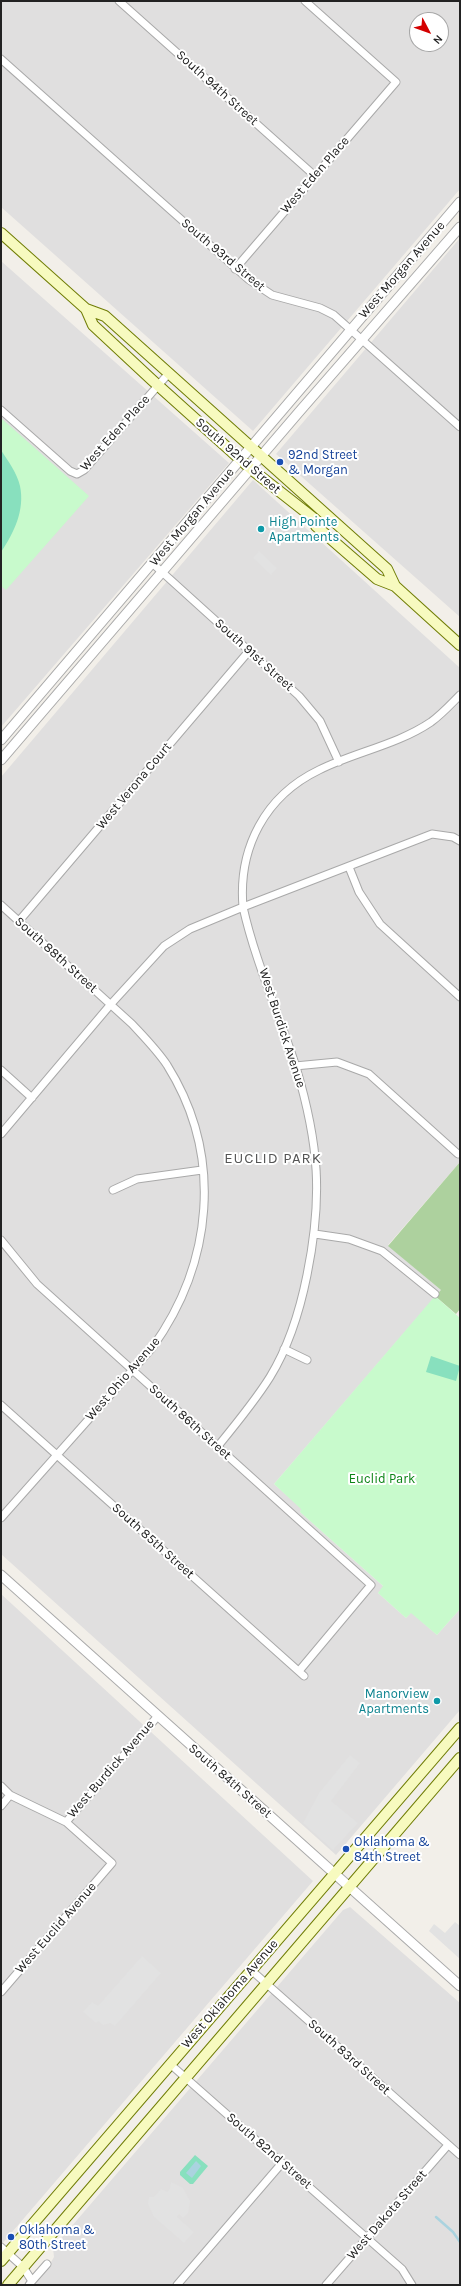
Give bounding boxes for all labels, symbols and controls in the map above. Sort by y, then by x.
north arrow [409,12,449,52]
text: N [430,32,445,47]
street label: South 94th Street [173,47,261,129]
street label: West Eden Place [277,133,353,217]
street label: South 93rd Street [178,215,268,295]
street label: West Morgan Avenue [356,218,448,322]
street label: West Eden Place [77,392,153,474]
street label: South 92nd Street [192,415,284,497]
place label: 92nd Street & Morgan [288,447,357,478]
marker: 92nd Street & Morgan [275,457,285,467]
street label: West Morgan Avenue [146,465,238,569]
place label: High Pointe Apartments [269,514,339,545]
marker: High Pointe Apartments [256,524,266,534]
street label: South 91st Street [211,615,297,695]
street label: West Verona Court [93,739,175,833]
street label: South 88th Street [11,914,101,996]
street label: West Burdick Avenue [255,966,309,1090]
district label: EUCLID PARK [224,1150,322,1168]
street label: West Ohio Avenue [82,1334,164,1424]
street label: South 86th Street [146,1381,234,1463]
park label: Euclid Park [349,1471,415,1487]
street label: South 85th Street [109,1500,197,1582]
place label: Manorview Apartments [359,1686,429,1717]
marker: Manorview Apartments [432,1696,442,1706]
street label: West Burdick Avenue [64,1717,158,1821]
street label: South 84th Street [185,1741,275,1821]
place label: Oklahoma & 84th Street [354,1834,430,1865]
marker: Oklahoma & 84th Street [341,1844,351,1854]
street label: West Euclid Avenue [12,1879,100,1977]
street label: West Oklahoma Avenue [178,1936,282,2052]
street label: South 83rd Street [305,2016,393,2098]
street label: South 82nd Street [223,2110,315,2192]
street label: West Dakota Street [344,2167,430,2263]
place label: Oklahoma & 80th Street [19,2222,95,2253]
marker: Oklahoma & 80th Street [6,2232,16,2242]

